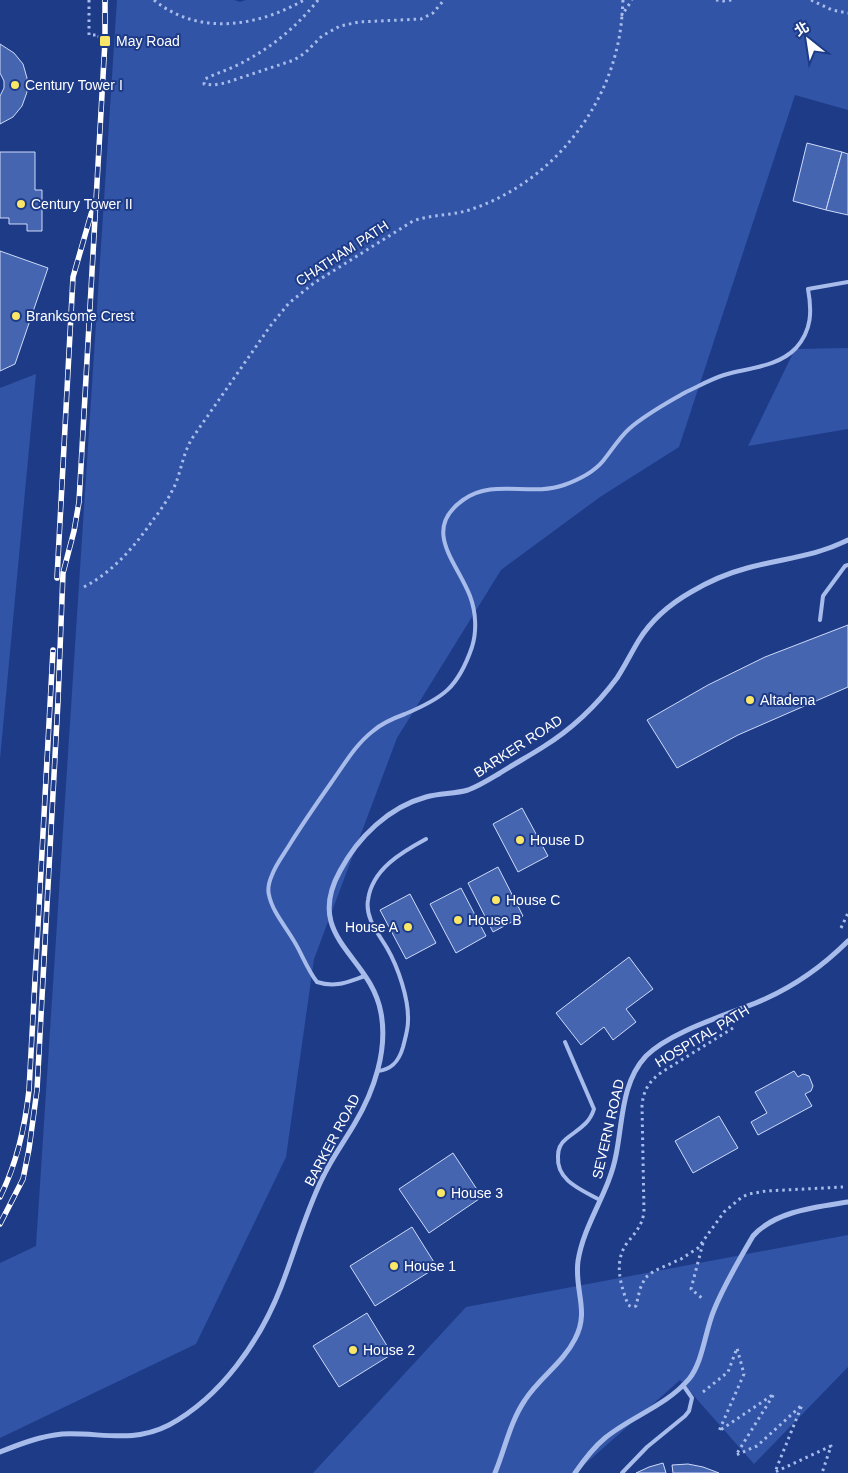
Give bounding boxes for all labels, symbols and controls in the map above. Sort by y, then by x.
north arrow [783,15,833,65]
text: 北 [791,18,812,39]
place label: May Road [116,33,180,49]
marker: May Road [98,34,112,48]
place label: Century Tower I [25,77,123,93]
marker: Century Tower I [9,79,21,91]
place label: Century Tower II [31,196,133,212]
marker: Century Tower II [15,198,27,210]
street label: CHATHAM PATH [293,217,391,289]
place label: Branksome Crest [26,308,134,324]
marker: Branksome Crest [10,310,22,322]
place label: Altadena [760,692,815,708]
marker: Altadena [744,694,756,706]
street label: BARKER ROAD [471,712,565,780]
place label: House D [530,832,584,848]
marker: House D [514,834,526,846]
place label: House C [506,892,560,908]
marker: House C [490,894,502,906]
place label: House B [468,912,522,928]
marker: House B [452,914,464,926]
place label: House A [345,919,399,935]
marker: House A [402,921,414,933]
street label: HOSPITAL PATH [652,1002,752,1070]
street label: SEVERN ROAD [589,1078,627,1180]
street label: BARKER ROAD [301,1091,363,1189]
place label: House 3 [451,1185,503,1201]
marker: House 3 [435,1187,447,1199]
place label: House 1 [404,1258,456,1274]
marker: House 1 [388,1260,400,1272]
place label: House 2 [363,1342,415,1358]
marker: House 2 [347,1344,359,1356]

